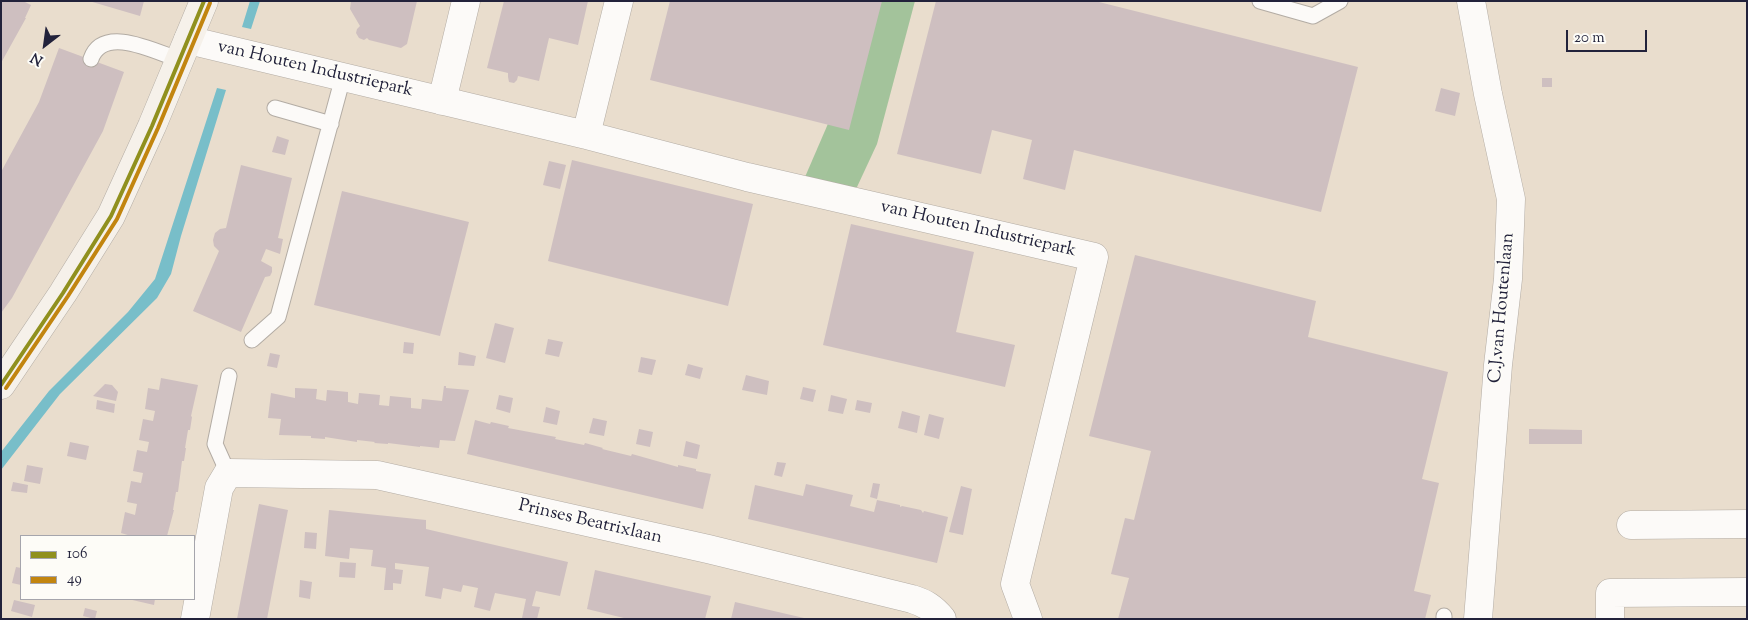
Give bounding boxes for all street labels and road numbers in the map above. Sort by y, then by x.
street label: van Houten Industriepark [215,37,415,103]
street label: van Houten Industriepark [878,197,1078,263]
street label: C.J.van Houtenlaan [1486,232,1520,384]
street label: Prinses Beatrixlaan [516,496,664,550]

